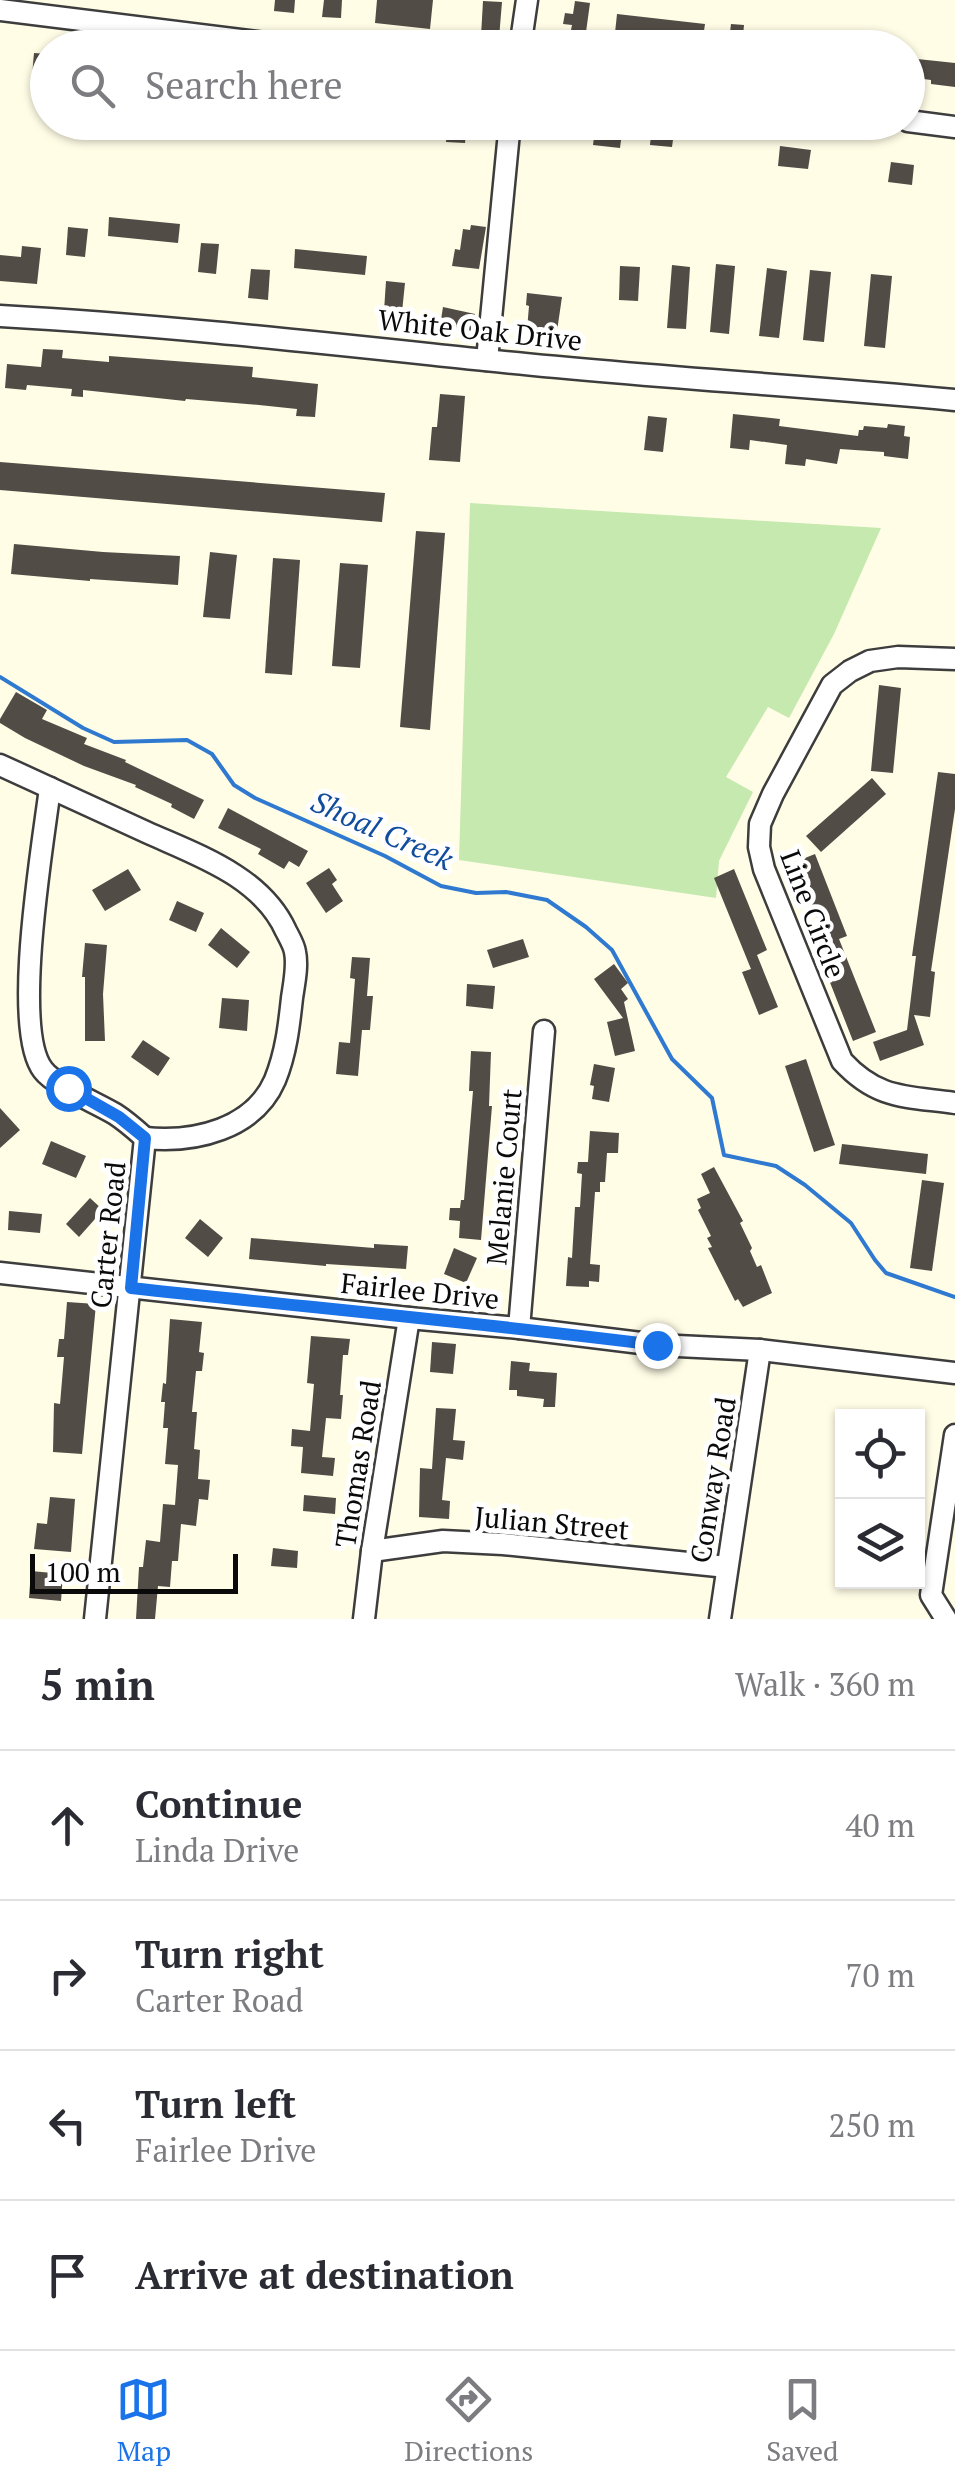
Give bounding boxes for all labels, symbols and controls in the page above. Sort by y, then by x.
search box [30,30,925,140]
icon: search [65,58,120,113]
text: Search here [145,60,343,110]
street label: White Oak Drive [376,300,584,359]
water label: Shoal Creek [305,781,460,879]
street label: Line Circle [772,845,855,983]
route start [46,1066,92,1112]
street label: Melanie Court [477,1087,530,1267]
street label: Carter Road [81,1160,134,1310]
street label: Fairlee Drive [339,1264,501,1317]
route end [635,1323,681,1369]
street label: Thomas Road [326,1378,389,1550]
street label: Conway Road [681,1394,744,1565]
map controls [835,1409,925,1589]
button: locate [835,1409,925,1499]
street label: Julian Street [473,1497,631,1548]
button: layers [835,1499,925,1589]
scale bar [30,1549,238,1594]
text: 100 m [45,1553,121,1590]
text: 5 min [40,1656,155,1712]
text: Walk · 360 m [735,1663,915,1705]
text: Continue [135,1779,302,1829]
icon: ahead [40,1798,95,1853]
text: 40 m [845,1804,915,1846]
text: Linda Drive [135,1829,299,1871]
text: Turn right [135,1929,324,1979]
icon: right [40,1948,95,2003]
text: 70 m [845,1954,915,1996]
text: Carter Road [135,1979,303,2021]
text: Turn left [135,2079,296,2129]
icon: left [40,2098,95,2153]
text: 250 m [828,2104,915,2146]
text: Fairlee Drive [135,2129,316,2171]
icon: arrive [40,2248,95,2303]
text: Arrive at destination [135,2250,514,2300]
tab: Map [116,2372,171,2469]
tab: Directions [404,2372,533,2469]
tab: Saved [766,2372,839,2469]

